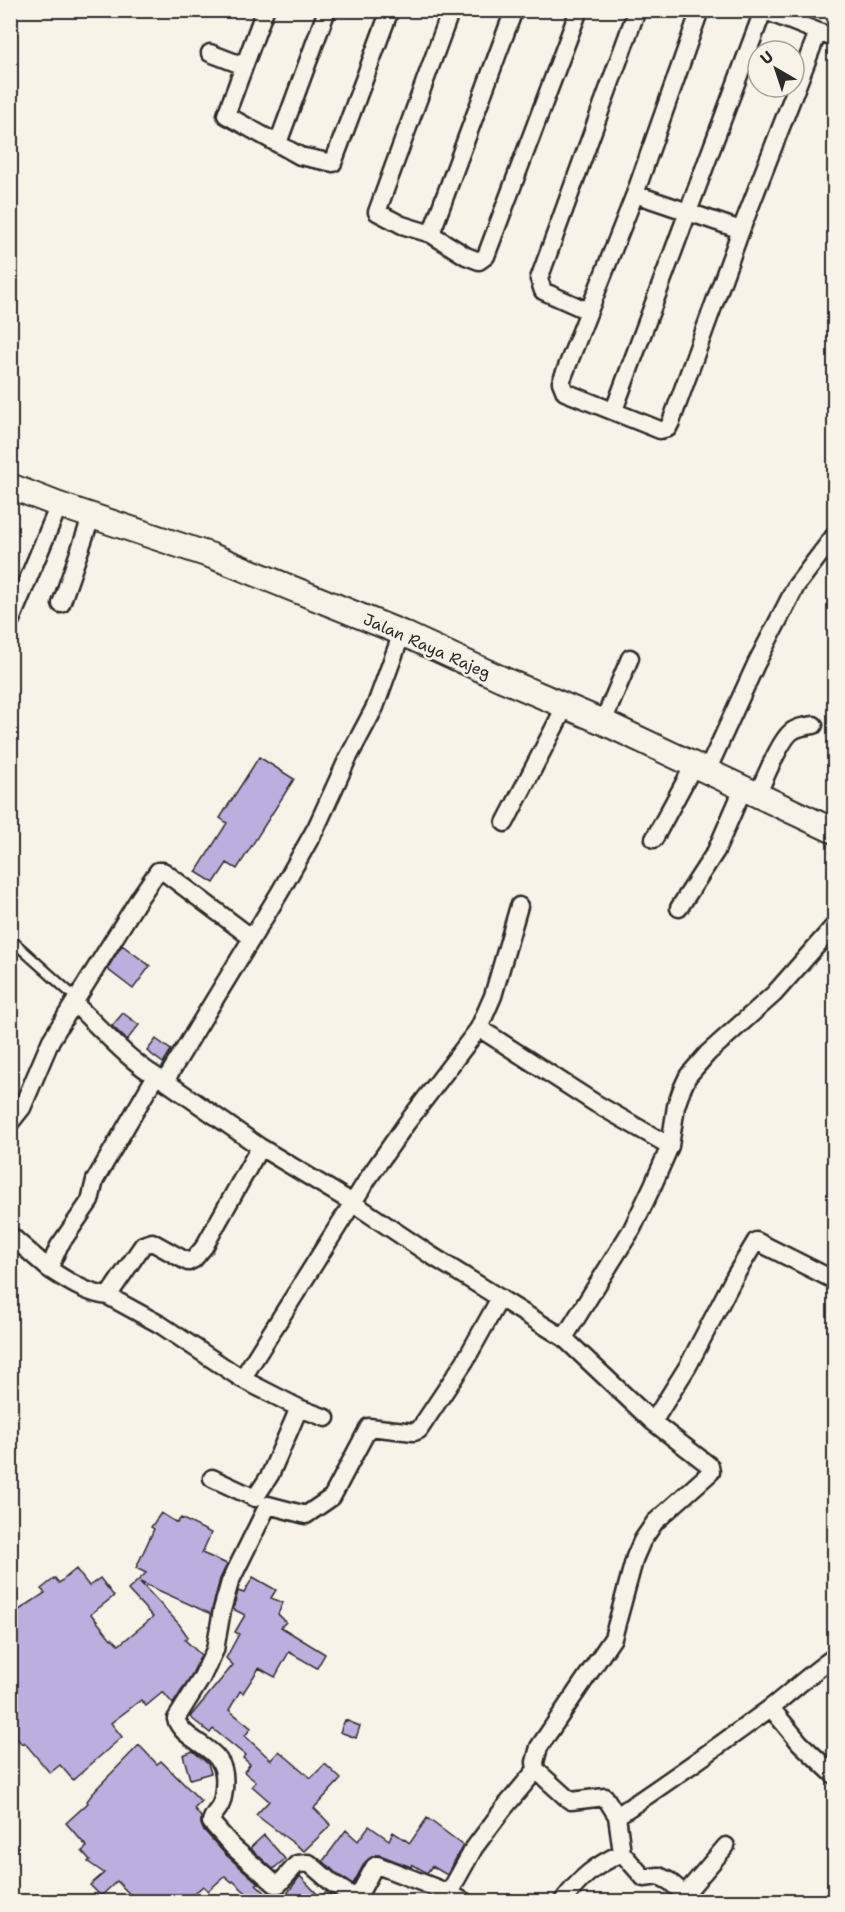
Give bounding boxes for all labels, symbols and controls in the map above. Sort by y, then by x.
north arrow [746,39,806,99]
text: U [756,46,778,69]
street label: Jalan Raya Rajeg [360,608,494,684]

